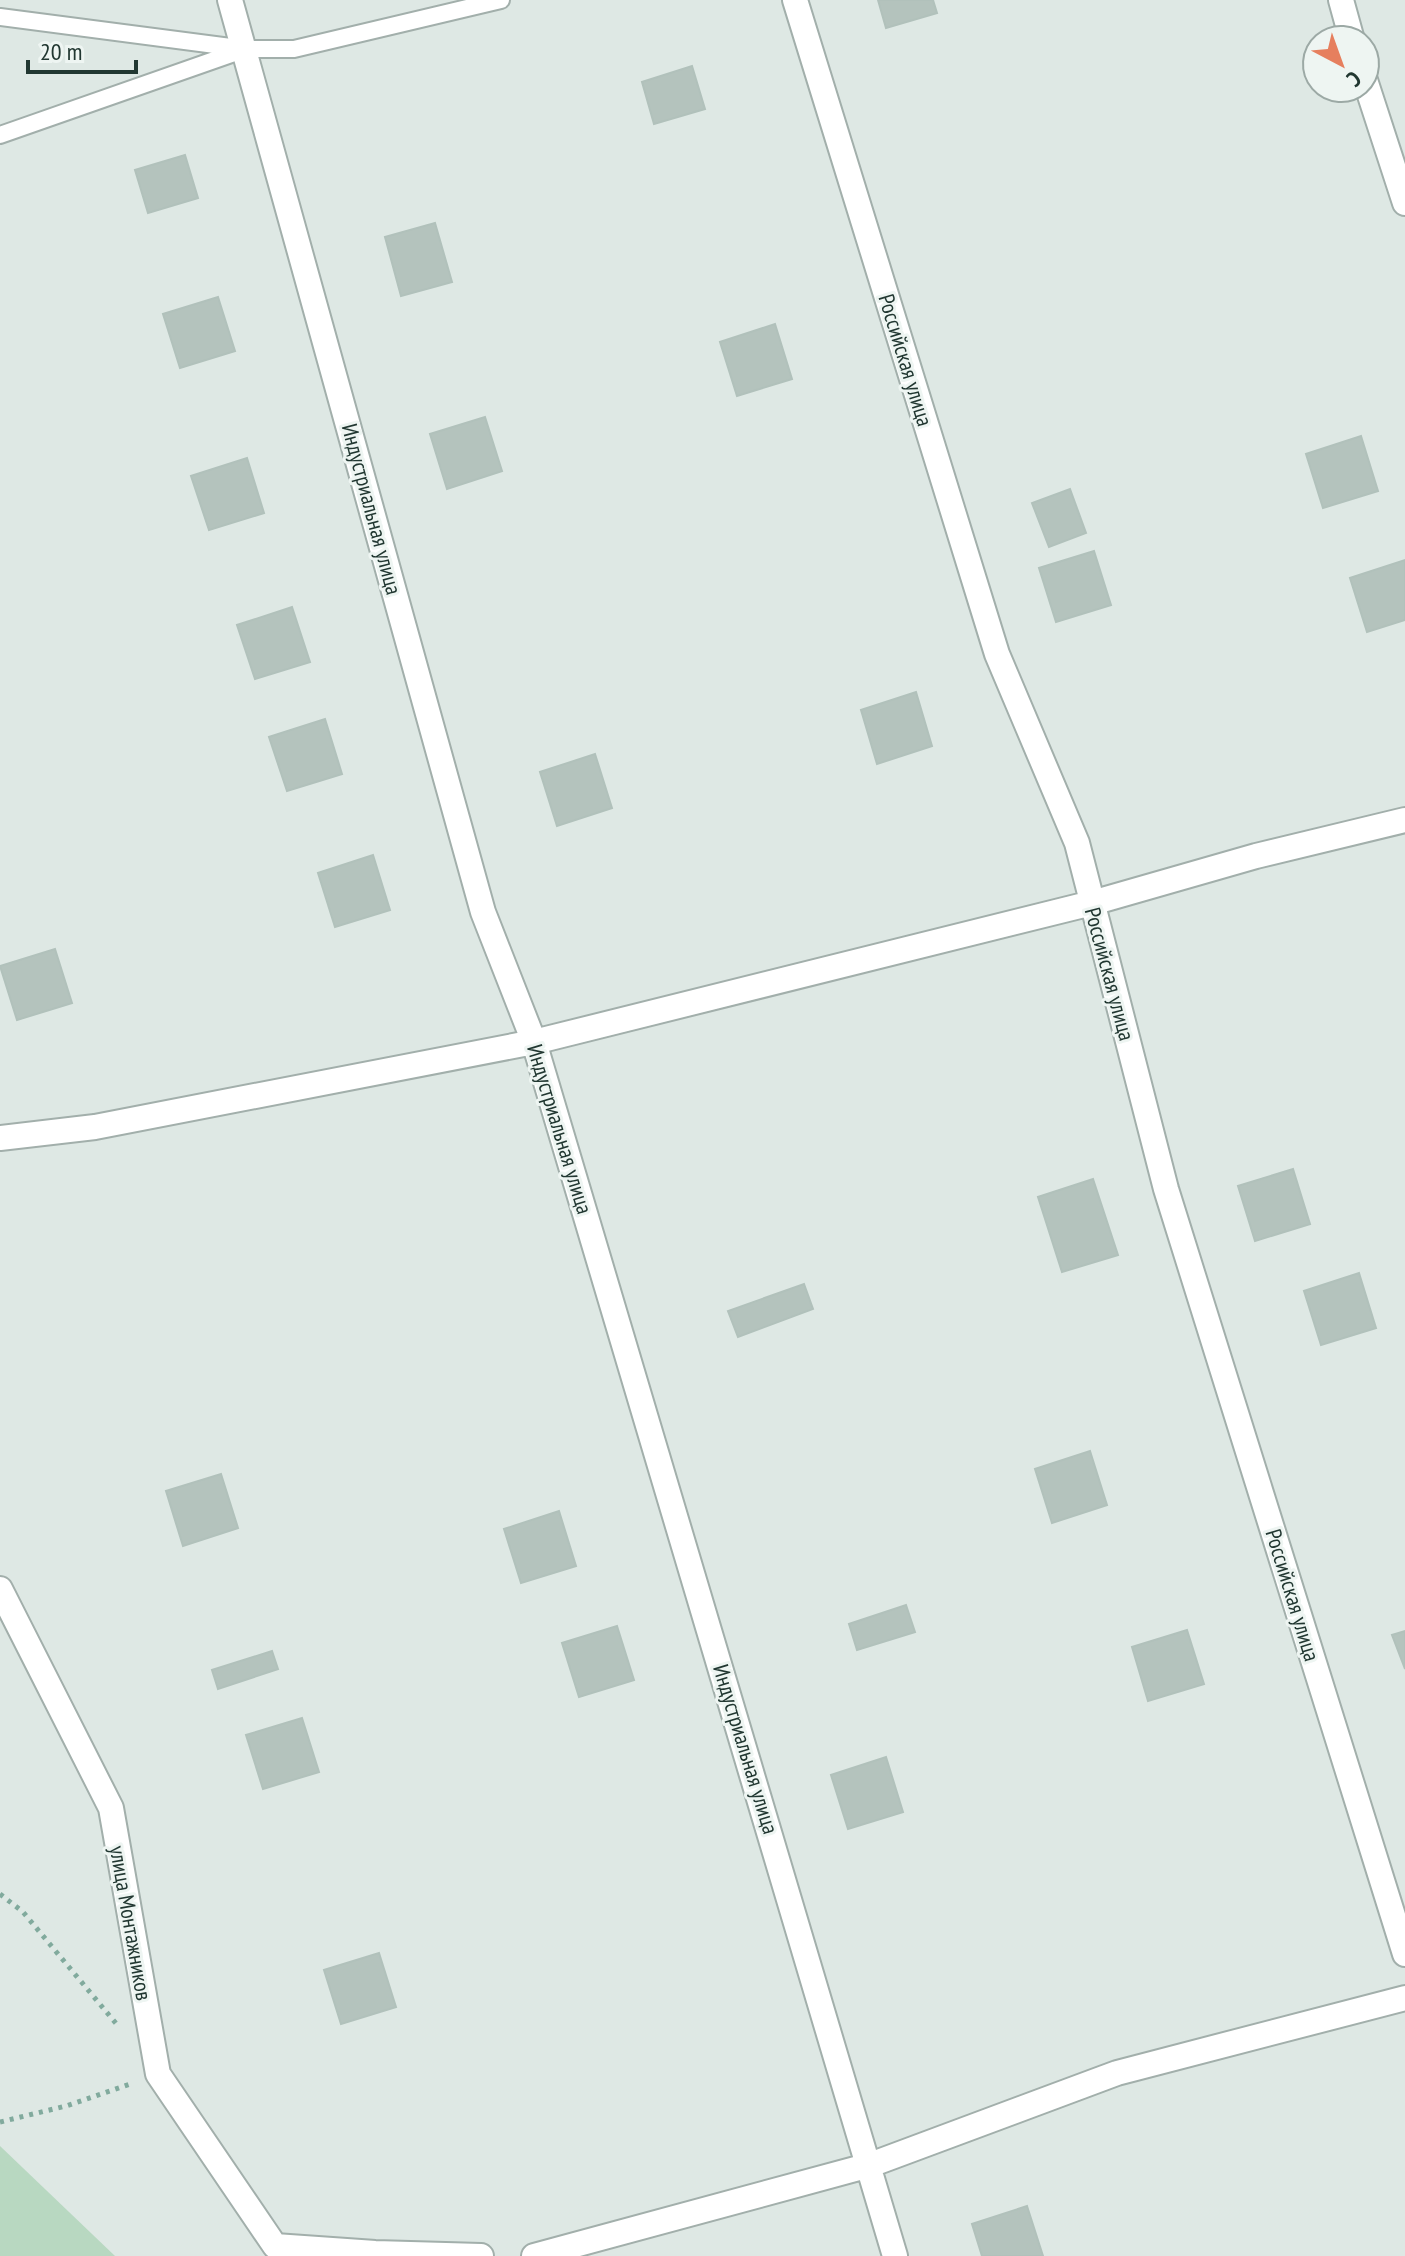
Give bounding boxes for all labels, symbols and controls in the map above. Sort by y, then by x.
scale bar [28,24,136,74]
north arrow [1301,24,1381,104]
text: 20 m [40,36,82,67]
text: С [1341,65,1367,93]
street label: Российская улица [873,291,939,429]
street label: Индустриальная улица [336,420,408,598]
street label: Российская улица [1079,904,1141,1044]
street label: Индустриальная улица [521,1041,599,1217]
street label: Российская улица [1260,1526,1326,1664]
street label: Индустриальная улица [707,1661,785,1837]
street label: улица Монтажников [104,1844,158,2003]

